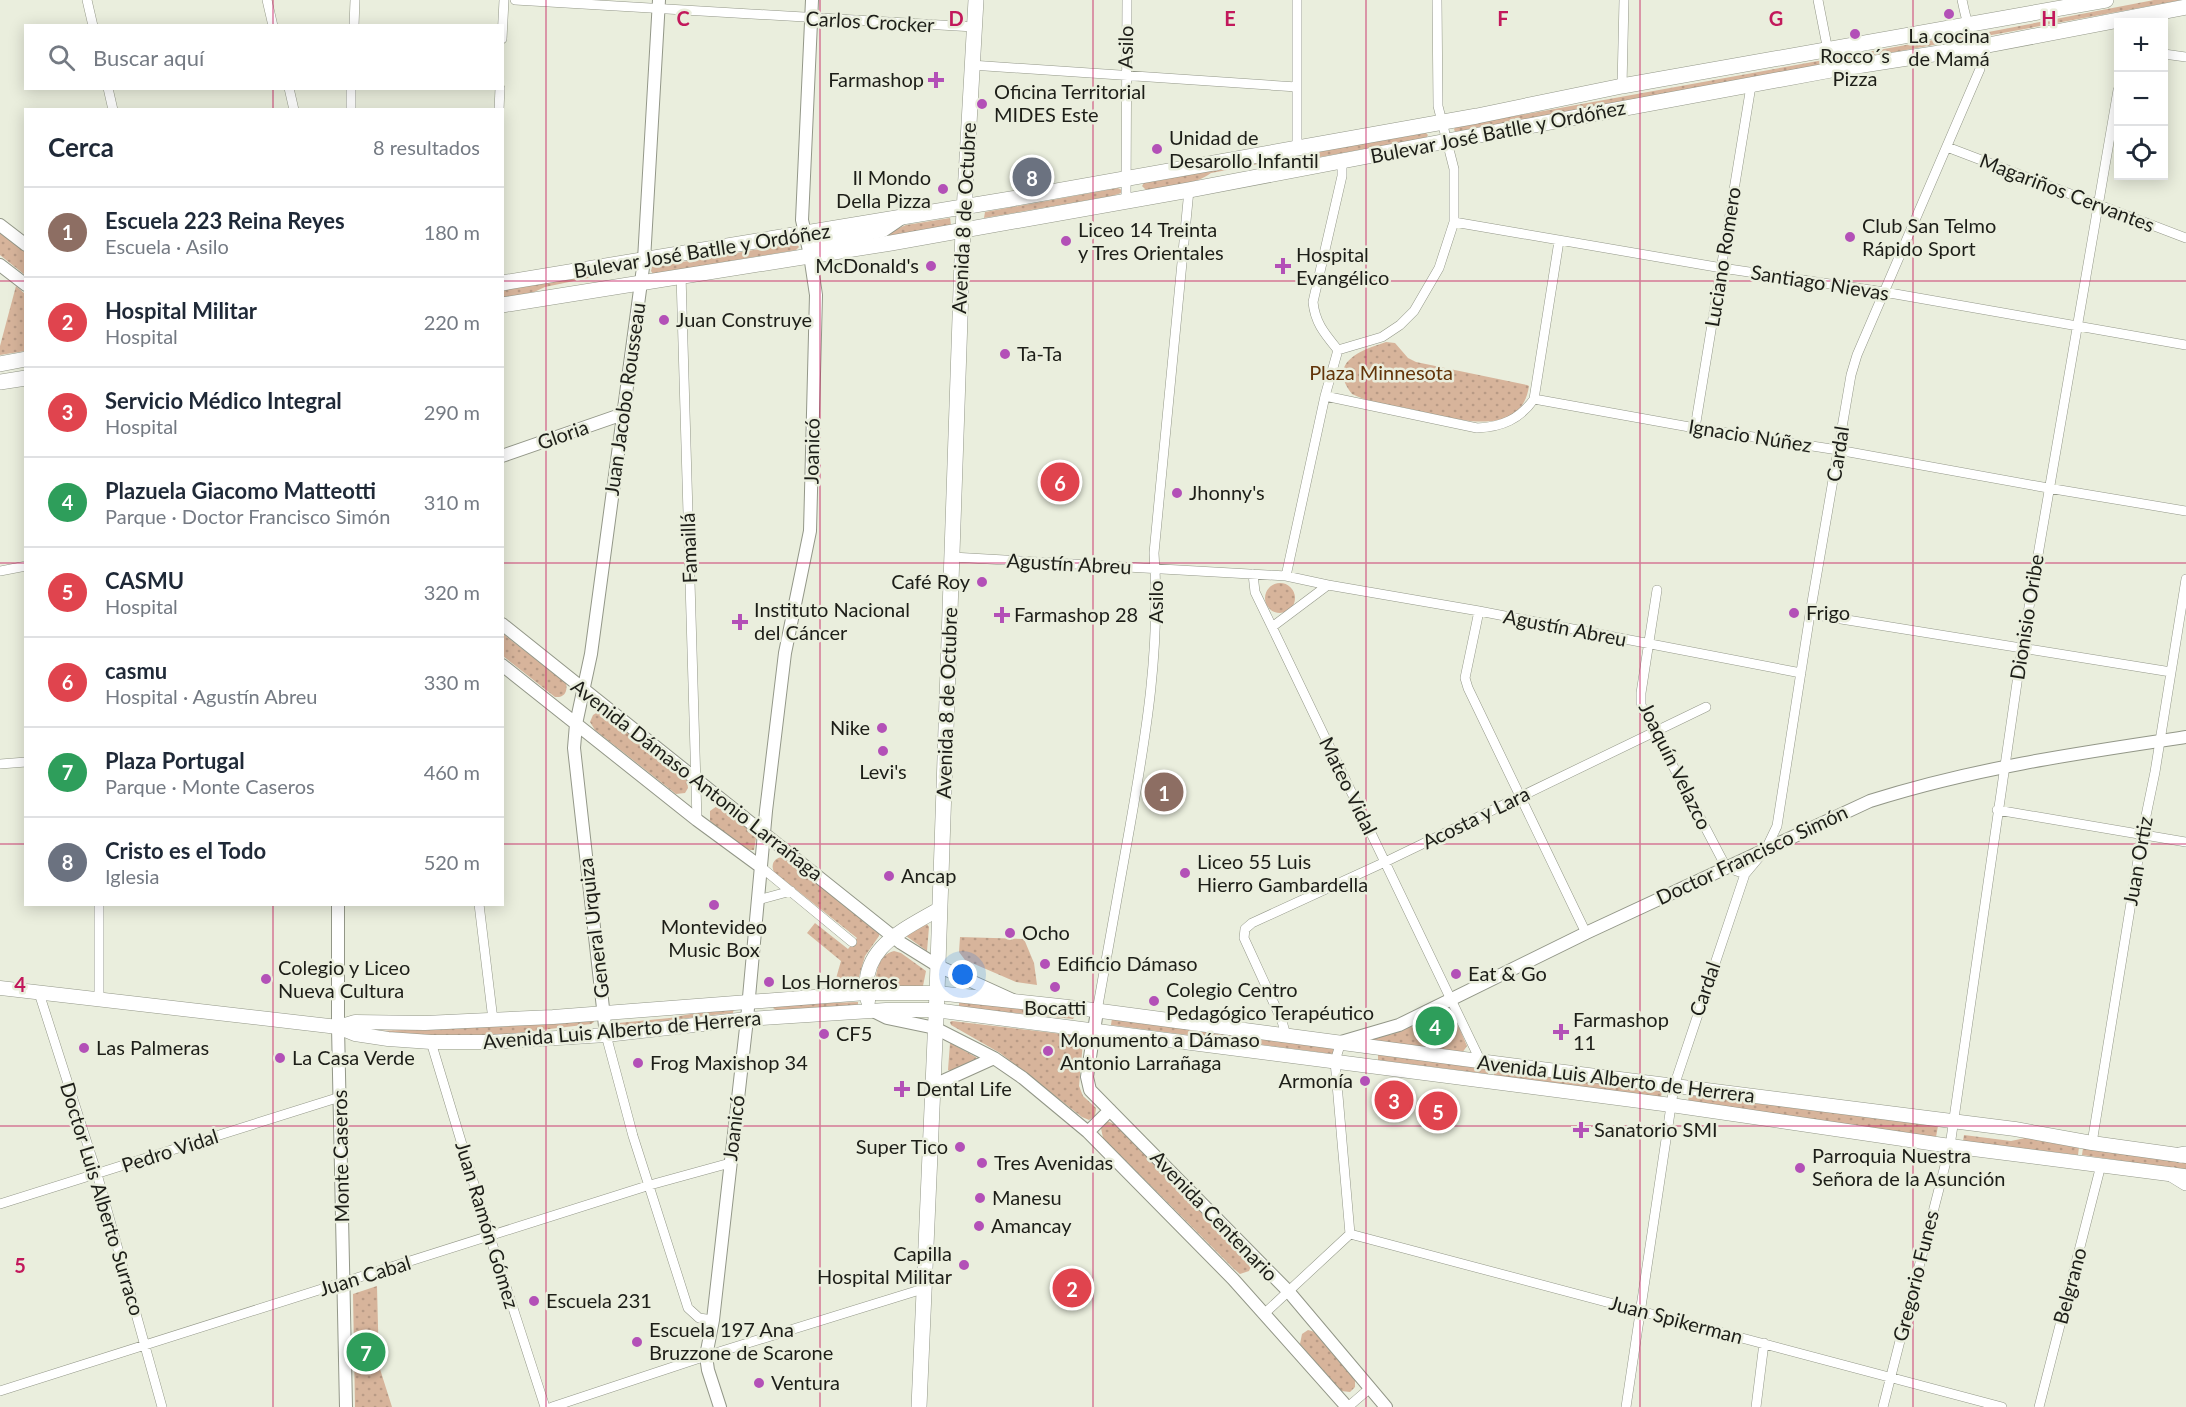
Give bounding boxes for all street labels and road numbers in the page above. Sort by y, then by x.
street label: Carlos Crocker [805,6,936,36]
street label: Asilo [1113,25,1137,69]
street label: Bulevar José Batlle y Ordóñez [1368,94,1627,168]
street label: Avenida 8 de Octubre [946,122,980,314]
street label: Magariños Cervantes [1977,148,2158,236]
street label: Luciano Romero [1699,185,1745,328]
street label: Bulevar José Batlle y Ordóñez [572,218,832,282]
street label: Santiago Nievas [1749,259,1891,305]
street label: Juan Jacobo Rousseau [599,301,649,497]
street label: Ignacio Núñez [1687,413,1814,457]
street label: Gloria [534,414,591,454]
street label: Joanicó [798,418,824,484]
street label: Cardal [1821,424,1853,483]
street label: Famaillá [675,512,701,584]
street label: Agustín Abreu [1006,548,1132,578]
street label: Dionisio Oribe [2004,552,2048,681]
street label: Asilo [1143,580,1167,624]
street label: Agustín Abreu [1502,603,1629,651]
street label: Avenida 8 de Octubre [931,607,961,799]
street label: Avenida Dámaso Antonio Larrañaga [567,674,828,885]
street label: Joaquín Velazco [1635,698,1717,833]
street label: Mateo Vidal [1315,733,1383,838]
street label: Acosta y Lara [1418,781,1533,853]
street label: Doctor Francisco Simón [1652,799,1851,909]
street label: Juan Ortiz [2117,814,2157,907]
street label: General Urquiza [572,857,614,1000]
street label: Cardal [1684,958,1725,1019]
street label: Avenida Luis Alberto de Herrera [482,1005,762,1053]
street label: Avenida Luis Alberto de Herrera [1476,1049,1756,1107]
street label: Doctor Luis Alberto Surraco [56,1079,150,1318]
street label: Monte Caseros [327,1089,353,1223]
street label: Joanicó [717,1094,749,1162]
street label: Pedro Vidal [118,1123,221,1177]
street label: Juan Ramón Gómez [451,1138,525,1311]
street label: Avenida Centenario [1146,1145,1283,1286]
street label: Gregorio Funes [1887,1208,1943,1344]
street label: Belgrano [2047,1245,2091,1327]
street label: Juan Cabal [316,1250,413,1300]
street label: Juan Spikerman [1607,1290,1746,1348]

